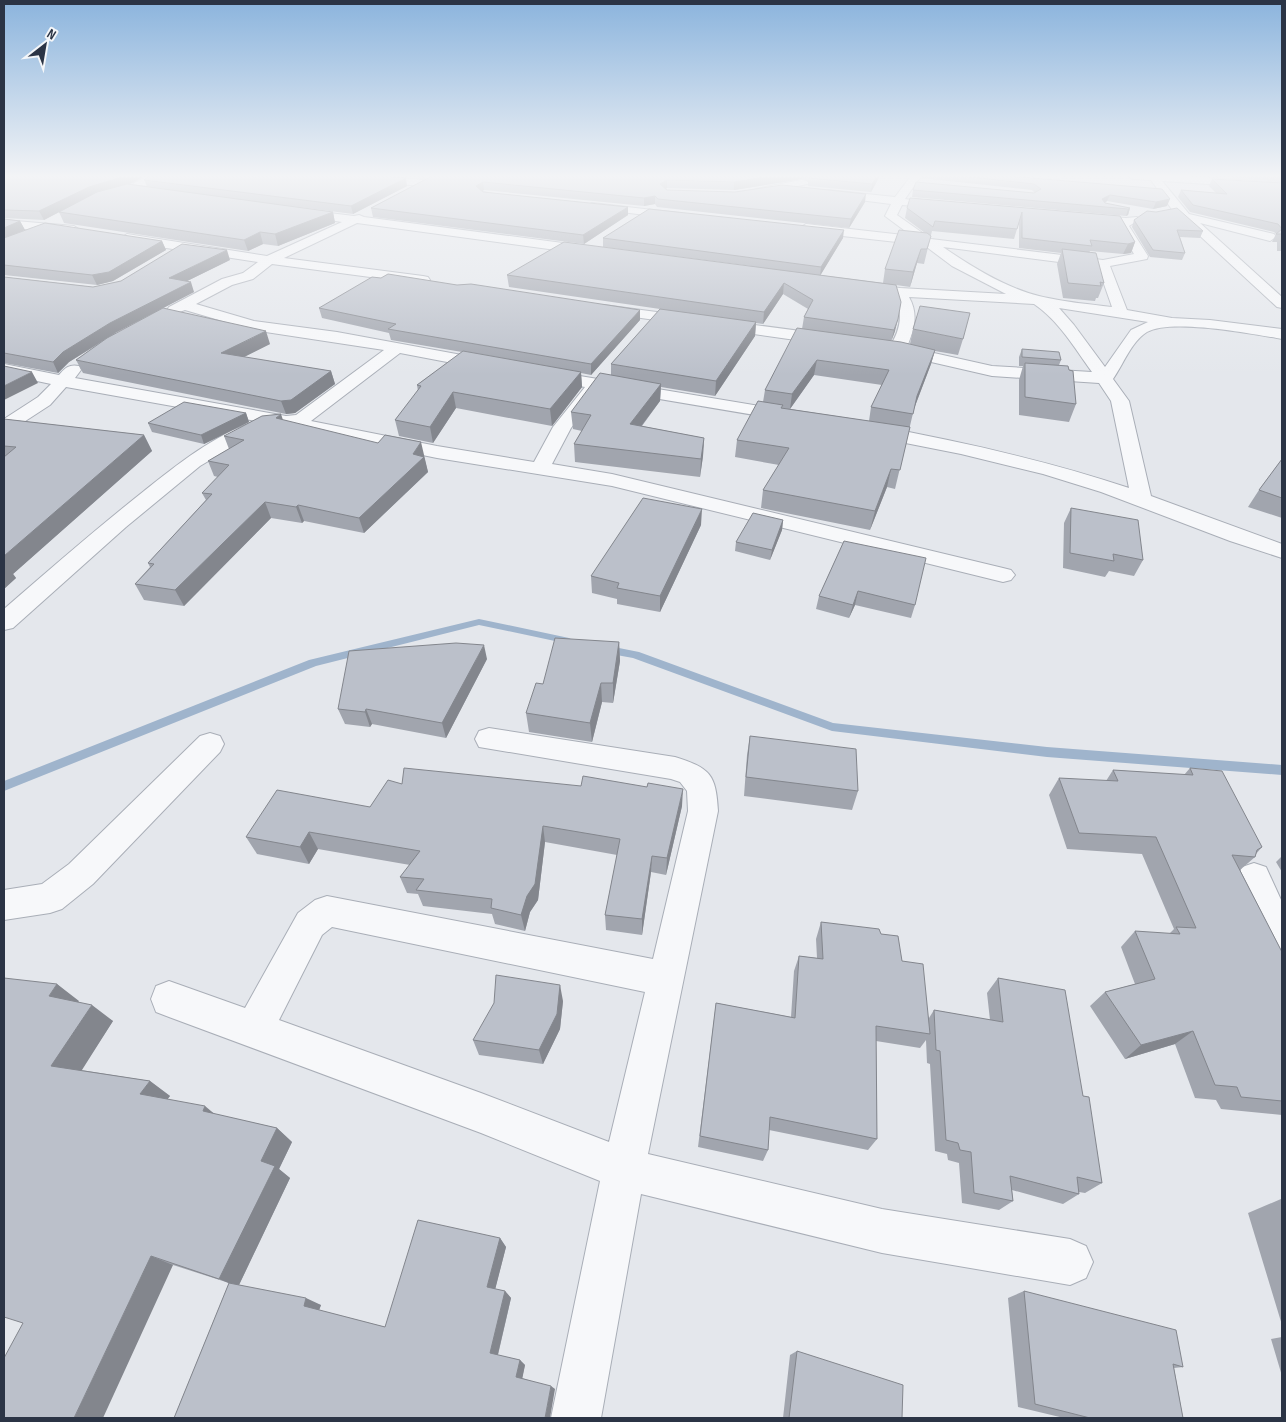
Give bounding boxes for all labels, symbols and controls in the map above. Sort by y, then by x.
north arrow [20,20,70,70]
text: N [44,25,59,43]

